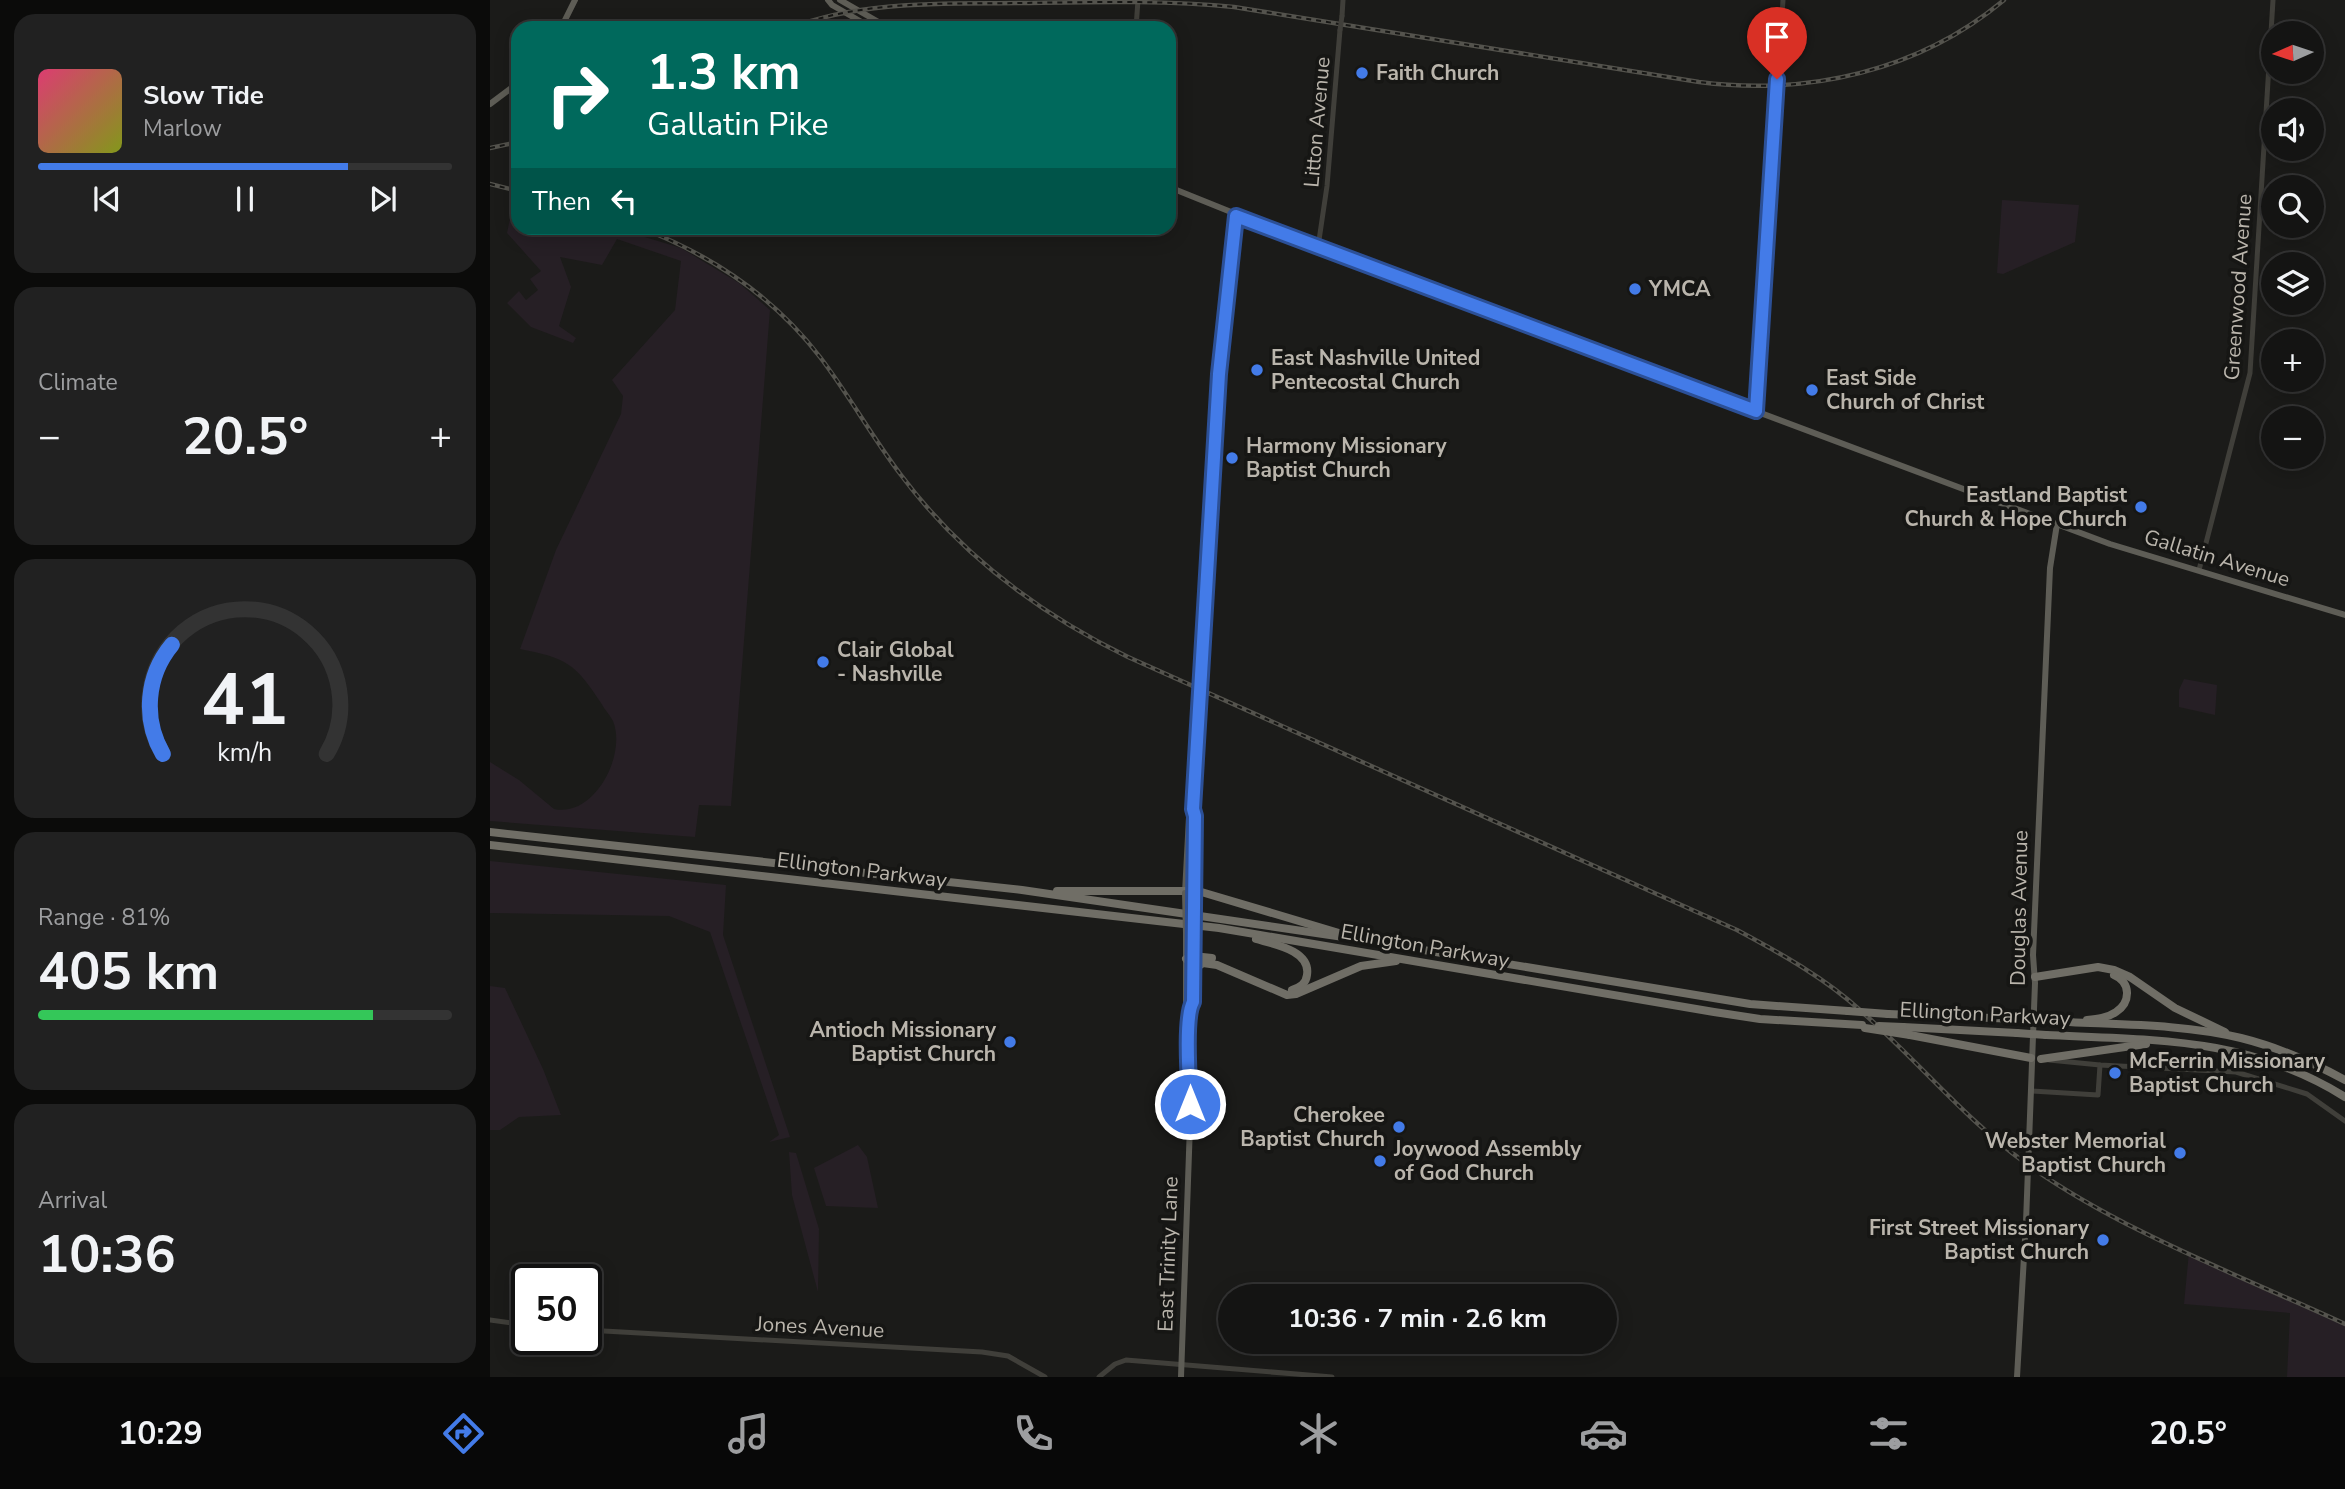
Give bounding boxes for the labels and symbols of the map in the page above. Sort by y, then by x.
pin [1747,7,1807,79]
north arrow [2261,21,2324,84]
street label: Litton Avenue [1297,55,1337,189]
place label: Faith Church [1376,59,1499,87]
marker: Faith Church [1354,65,1370,81]
street label: Greenwood Avenue [2218,193,2258,381]
place label: YMCA [1648,275,1711,303]
marker: YMCA [1627,281,1643,297]
place label: East Nashville United Pentecostal Church [1271,344,1480,396]
marker: East Nashville United Pentecostal Church [1249,362,1265,378]
place label: East Side Church of Christ [1826,364,1985,416]
marker: East Side Church of Christ [1804,382,1820,398]
place label: Harmony Missionary Baptist Church [1246,432,1448,484]
marker: Harmony Missionary Baptist Church [1224,450,1240,466]
place label: Eastland Baptist Church & Hope Church [1905,481,2128,533]
marker: Eastland Baptist Church & Hope Church [2133,499,2149,515]
street label: Gallatin Avenue [2141,523,2293,593]
place label: Clair Global - Nashville [837,636,954,688]
marker: Clair Global - Nashville [815,654,831,670]
street label: Douglas Avenue [2004,830,2034,986]
street label: Ellington Parkway [775,846,949,894]
street label: Ellington Parkway [1338,917,1512,975]
street label: Ellington Parkway [1899,996,2071,1032]
place label: Antioch Missionary Baptist Church [809,1016,997,1068]
marker: Antioch Missionary Baptist Church [1002,1034,1018,1050]
place label: McFerrin Missionary Baptist Church [2129,1047,2326,1099]
marker: McFerrin Missionary Baptist Church [2107,1065,2123,1081]
position arrow [1153,1067,1227,1141]
place label: Cherokee Baptist Church [1240,1101,1385,1153]
marker: Cherokee Baptist Church [1391,1119,1407,1135]
place label: Webster Memorial Baptist Church [1985,1127,2166,1179]
place label: Joywood Assembly of God Church [1393,1135,1582,1187]
marker: Webster Memorial Baptist Church [2172,1145,2188,1161]
marker: Joywood Assembly of God Church [1372,1153,1388,1169]
street label: East Trinity Lane [1151,1176,1185,1332]
place label: First Street Missionary Baptist Church [1869,1214,2090,1266]
marker: First Street Missionary Baptist Church [2095,1232,2111,1248]
speed limit sign: 50 [511,1264,602,1355]
street label: Jones Avenue [754,1310,885,1344]

